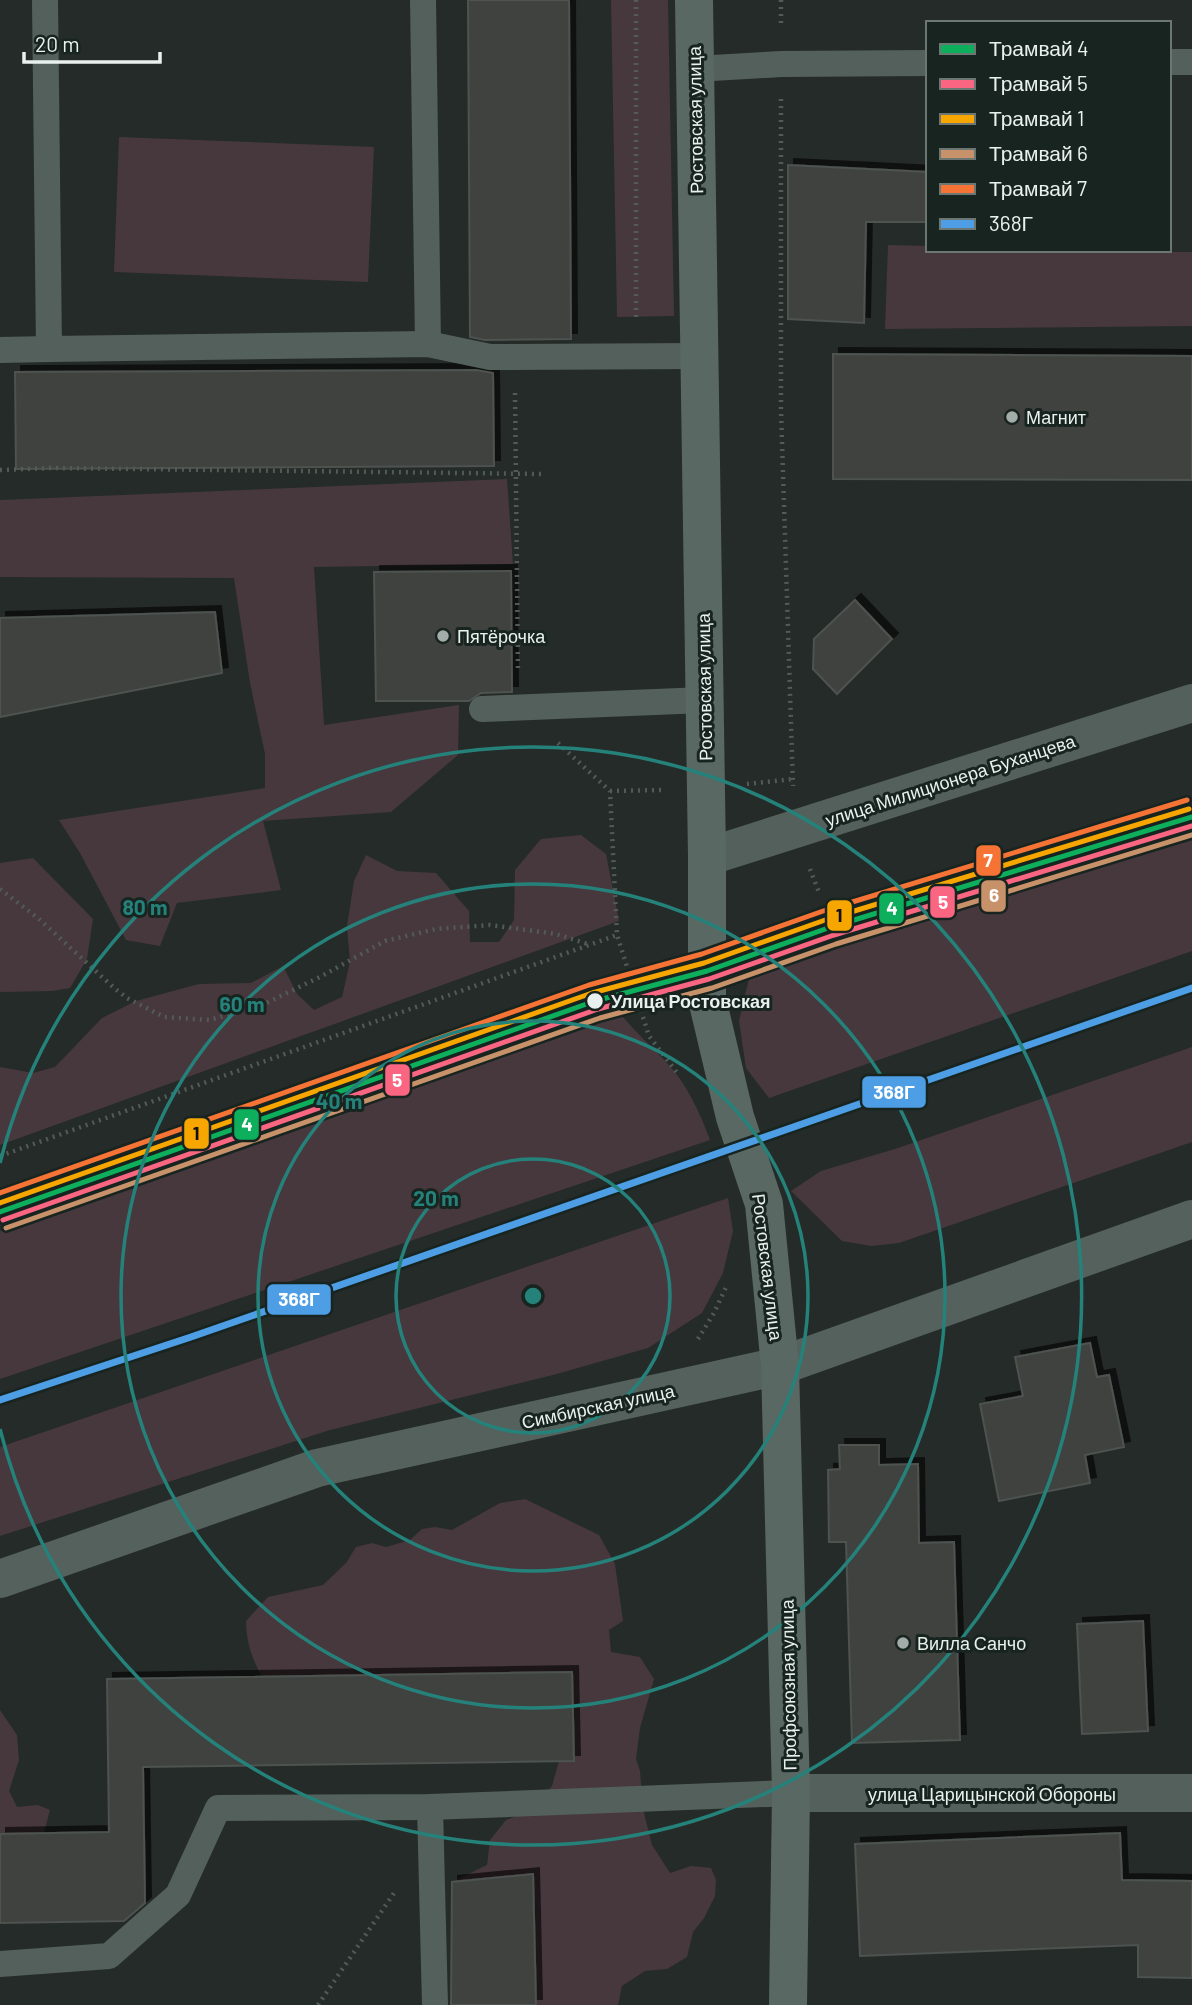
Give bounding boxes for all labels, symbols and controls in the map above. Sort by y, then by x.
scale bar [24,21,161,65]
legend [926,21,1171,252]
text: 20 m [35,31,80,56]
text: Трамвай 4 [989,35,1089,60]
street label: Ростовская улица [683,45,707,194]
text: Трамвай 5 [989,70,1088,95]
text: Трамвай 1 [989,105,1084,130]
text: Трамвай 6 [989,140,1088,165]
text: Трамвай 7 [989,175,1087,200]
text: 368Г [989,210,1033,235]
place label: Магнит [1026,406,1086,428]
marker: Магнит [1004,409,1020,425]
street label: Ростовская улица [692,612,716,761]
place label: Пятёрочка [457,625,546,647]
marker: Пятёрочка [435,628,451,644]
street label: улица Милиционера Буханцева [822,729,1079,831]
line badge: 7 [975,844,1002,877]
text: 7 [983,848,993,871]
line badge: 6 [980,879,1007,913]
text: 6 [989,883,999,906]
line badge: 5 [929,885,956,919]
text: 5 [938,890,948,913]
line badge: 4 [878,892,905,925]
text: 80 m [122,894,168,919]
text: 4 [886,896,898,919]
line badge: 1 [826,899,853,932]
text: 1 [836,903,842,926]
place label: Улица Ростовская [611,990,771,1012]
text: 60 m [220,991,264,1016]
marker: Улица Ростовская [585,991,605,1011]
line badge: 5 [384,1063,411,1097]
text: 5 [392,1068,402,1091]
line badge: 368Г [861,1075,927,1109]
text: 368Г [873,1080,915,1103]
text: 40 m [316,1088,362,1113]
line badge: 4 [233,1108,260,1141]
text: 4 [241,1112,253,1135]
line badge: 1 [183,1117,210,1150]
text: 1 [193,1121,199,1144]
text: 20 m [413,1185,459,1210]
street label: Ростовская улица [748,1192,788,1343]
line badge: 368Г [266,1283,332,1316]
centre of rings [521,1284,545,1308]
text: 368Г [278,1287,320,1310]
street label: Симбирская улица [520,1379,677,1433]
street label: Профсоюзная улица [775,1598,800,1771]
place label: Вилла Санчо [917,1632,1026,1654]
marker: Вилла Санчо [895,1635,911,1651]
street label: улица Царицынской Обороны [868,1783,1116,1805]

